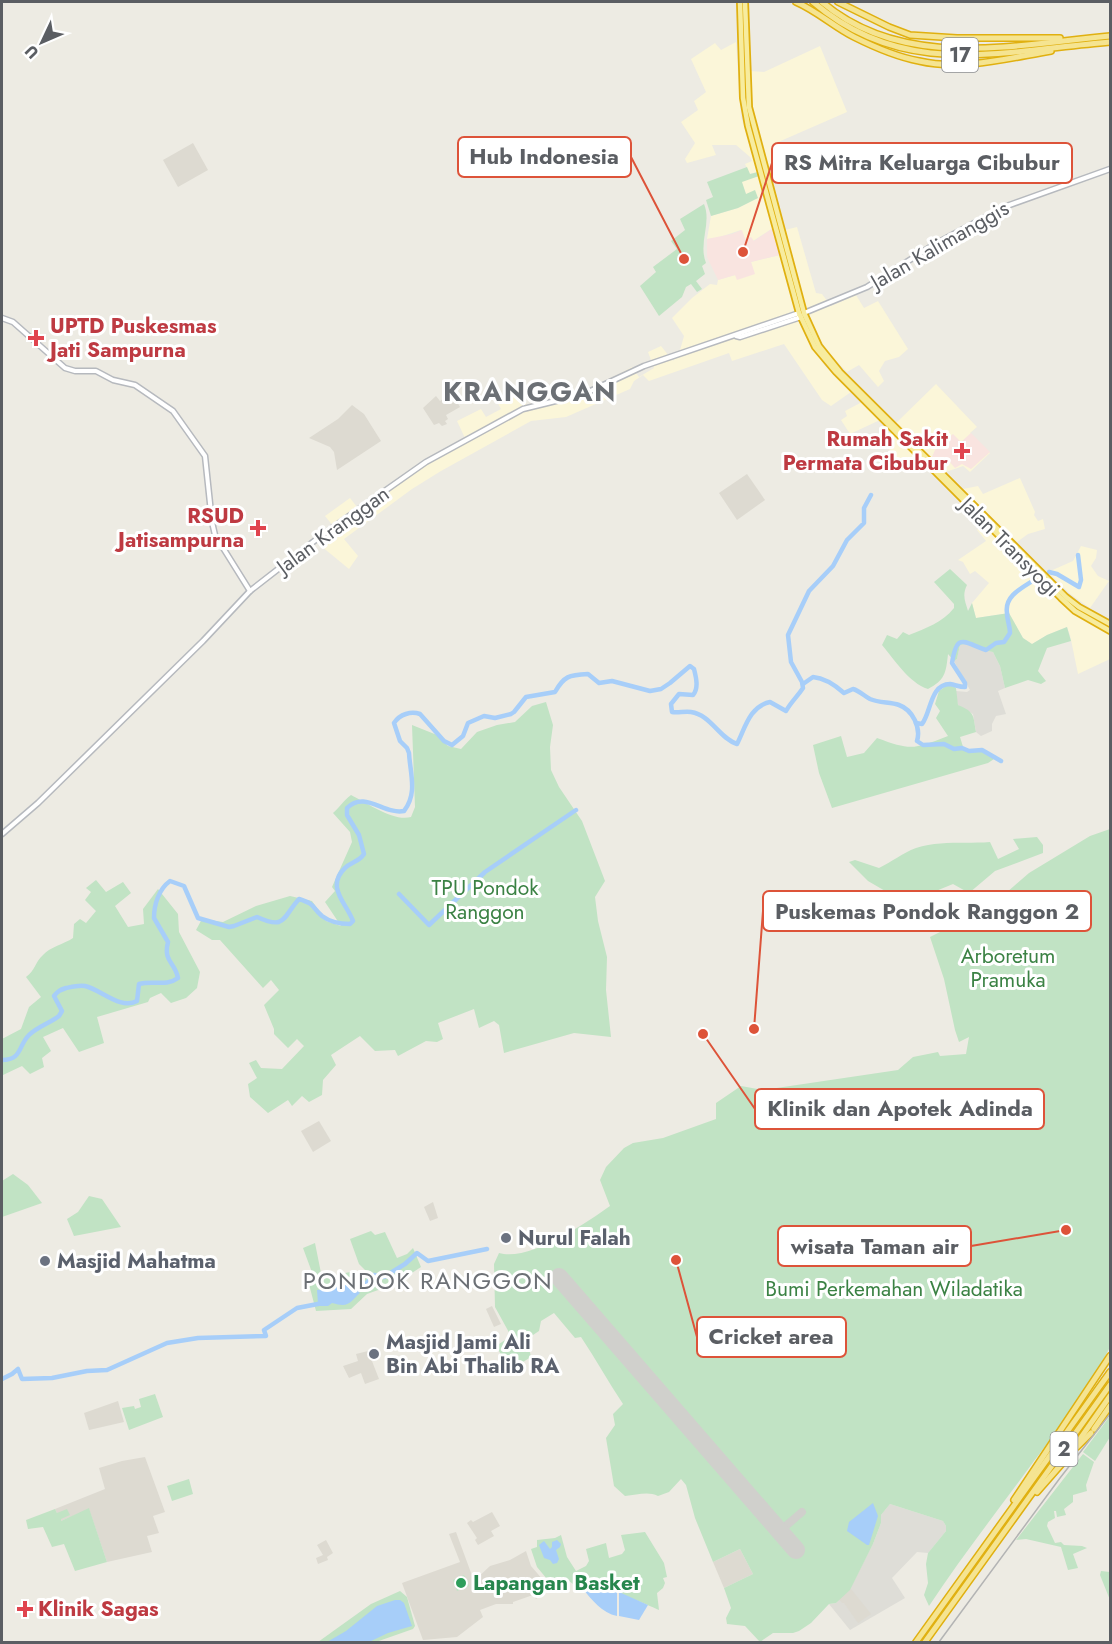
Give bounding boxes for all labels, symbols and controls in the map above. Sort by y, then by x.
north arrow [12,12,72,72]
road number: 17 [942,38,978,72]
text: U [19,40,44,64]
callout: Hub Indonesia [458,137,631,177]
text: Hub Indonesia [469,140,619,172]
callout: RS Mitra Keluarga Cibubur [772,143,1072,183]
text: RS Mitra Keluarga Cibubur [784,146,1060,178]
street label: Jalan Kalimanggis [863,193,1015,298]
place label: UPTD Puskesmas Jati Sampurna [46,311,217,365]
marker: UPTD Puskesmas Jati Sampurna [27,329,45,347]
district label: KRANGGAN [443,372,617,411]
place label: Rumah Sakit Permata Cibubur [783,424,948,478]
marker: Rumah Sakit Permata Cibubur [953,442,971,460]
street label: Jalan Kranggan [268,479,395,583]
street label: Jalan Transyogi [951,488,1067,604]
place label: RSUD Jatisampurna [114,501,244,555]
marker: RSUD Jatisampurna [249,519,267,537]
park label: TPU Pondok Ranggon [432,873,539,927]
callout: Puskemas Pondok Ranggon 2 [763,891,1091,931]
text: Puskemas Pondok Ranggon 2 [775,895,1079,927]
park label: Arboretum Pramuka [961,941,1055,995]
callout: Klinik dan Apotek Adinda [755,1089,1044,1129]
text: Klinik dan Apotek Adinda [767,1092,1033,1124]
place label: Nurul Falah [518,1223,631,1253]
callout: wisata Taman air [778,1226,971,1266]
text: wisata Taman air [790,1230,959,1262]
marker: Nurul Falah [499,1231,513,1245]
place label: Masjid Mahatma [57,1246,216,1276]
marker: Masjid Mahatma [38,1254,52,1268]
district label: PONDOK RANGGON [303,1263,553,1298]
park label: Bumi Perkemahan Wiladatika [765,1274,1023,1304]
callout: Cricket area [697,1317,846,1357]
text: Cricket area [708,1320,834,1352]
place label: Masjid Jami Ali Bin Abi Thalib RA [386,1327,560,1381]
marker: Masjid Jami Ali Bin Abi Thalib RA [367,1347,381,1361]
road number: 2 [1050,1432,1078,1466]
place label: Lapangan Basket [473,1568,640,1598]
marker: Lapangan Basket [454,1576,468,1590]
place label: Klinik Sagas [38,1594,159,1624]
marker: Klinik Sagas [16,1600,34,1618]

